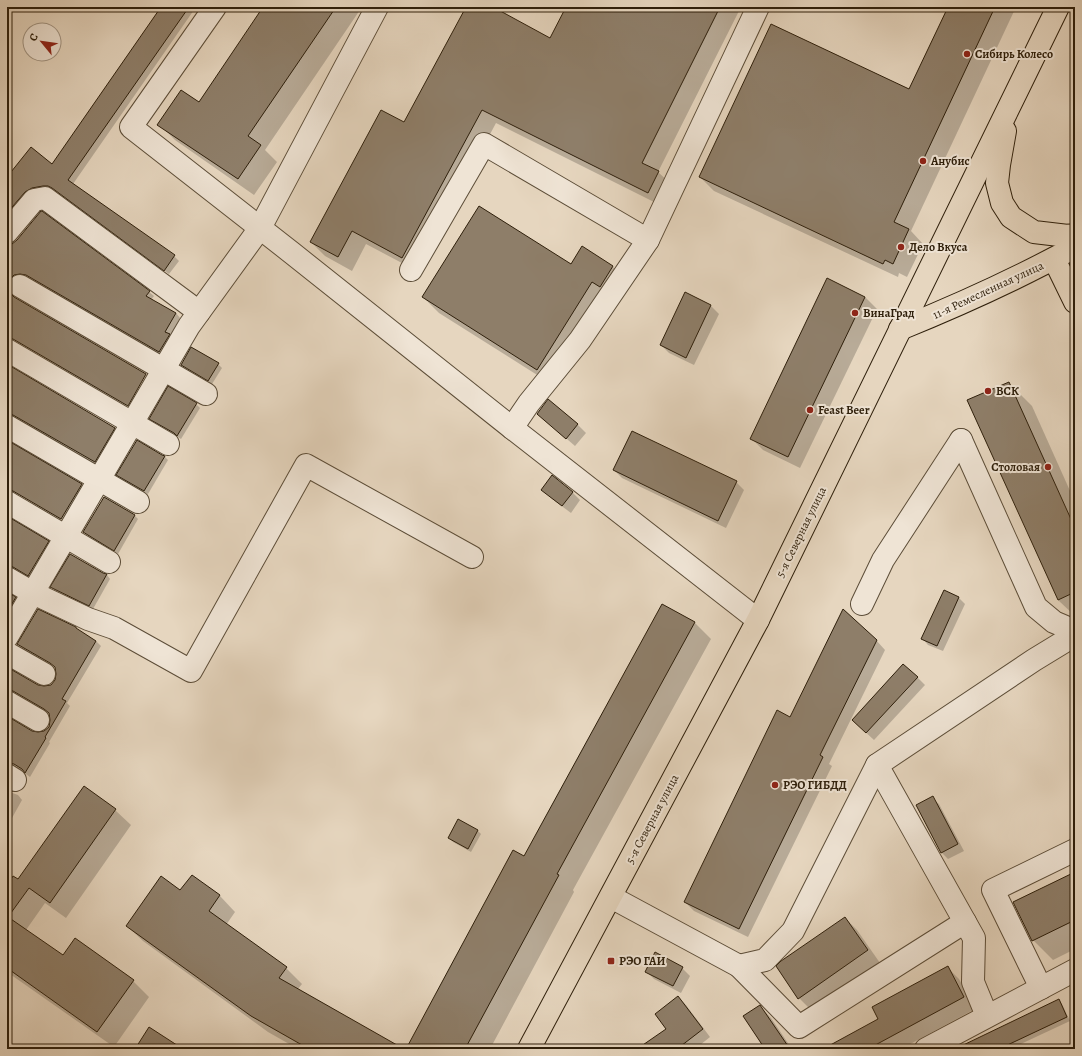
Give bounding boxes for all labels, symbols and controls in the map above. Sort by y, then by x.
north arrow [22,22,62,62]
text: С [25,31,42,44]
place label: Сибирь Колесо [975,46,1053,62]
marker: Сибирь Колесо [962,49,972,59]
place label: Анубис [930,153,970,169]
marker: Анубис [918,156,928,166]
place label: Дело Вкуса [909,239,968,255]
marker: Дело Вкуса [896,242,906,252]
street label: 11-я Ремесленная улица [930,257,1046,323]
place label: ВинаГрад [863,305,914,321]
marker: ВинаГрад [850,308,860,318]
place label: ВСК [996,383,1019,399]
marker: ВСК [983,386,993,396]
place label: Feast Beer [818,402,870,418]
marker: Feast Beer [805,405,815,415]
place label: Столовая [991,459,1040,475]
marker: Столовая [1043,462,1053,472]
street label: 5-я Северная улица [772,483,830,580]
street label: 5-я Северная улица [622,771,683,867]
place label: РЭО ГИБДД [783,777,847,793]
marker: РЭО ГИБДД [770,780,780,790]
place label: РЭО ГАИ [619,953,666,969]
marker: РЭО ГАИ [606,956,616,966]

